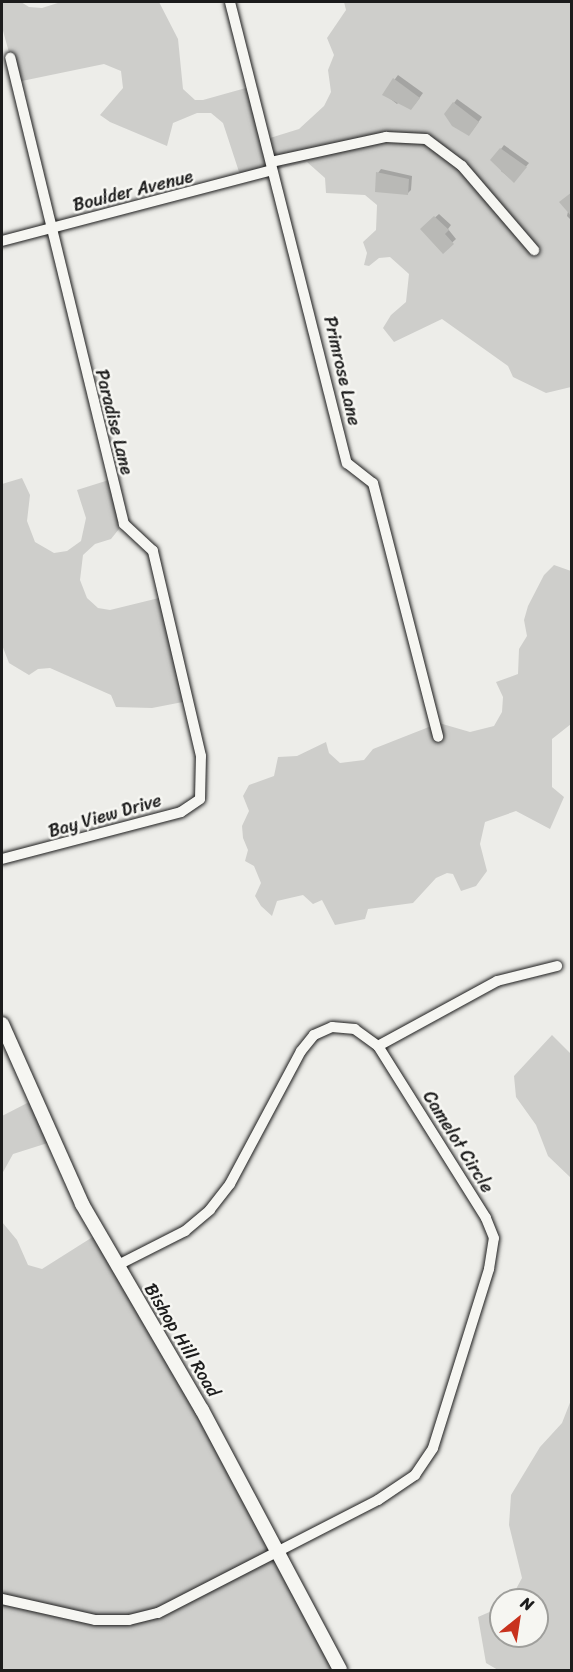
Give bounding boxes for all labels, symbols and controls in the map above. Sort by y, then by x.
street label: Boulder Avenue [71,166,195,216]
street label: Primrose Lane [319,314,365,428]
street label: Paradise Lane [90,367,138,477]
street label: Bay View Drive [46,789,164,843]
street label: Camelot Circle [418,1087,498,1197]
street label: Bishop Hill Road [140,1279,224,1401]
north arrow [489,1588,549,1648]
text: N [515,1588,539,1619]

